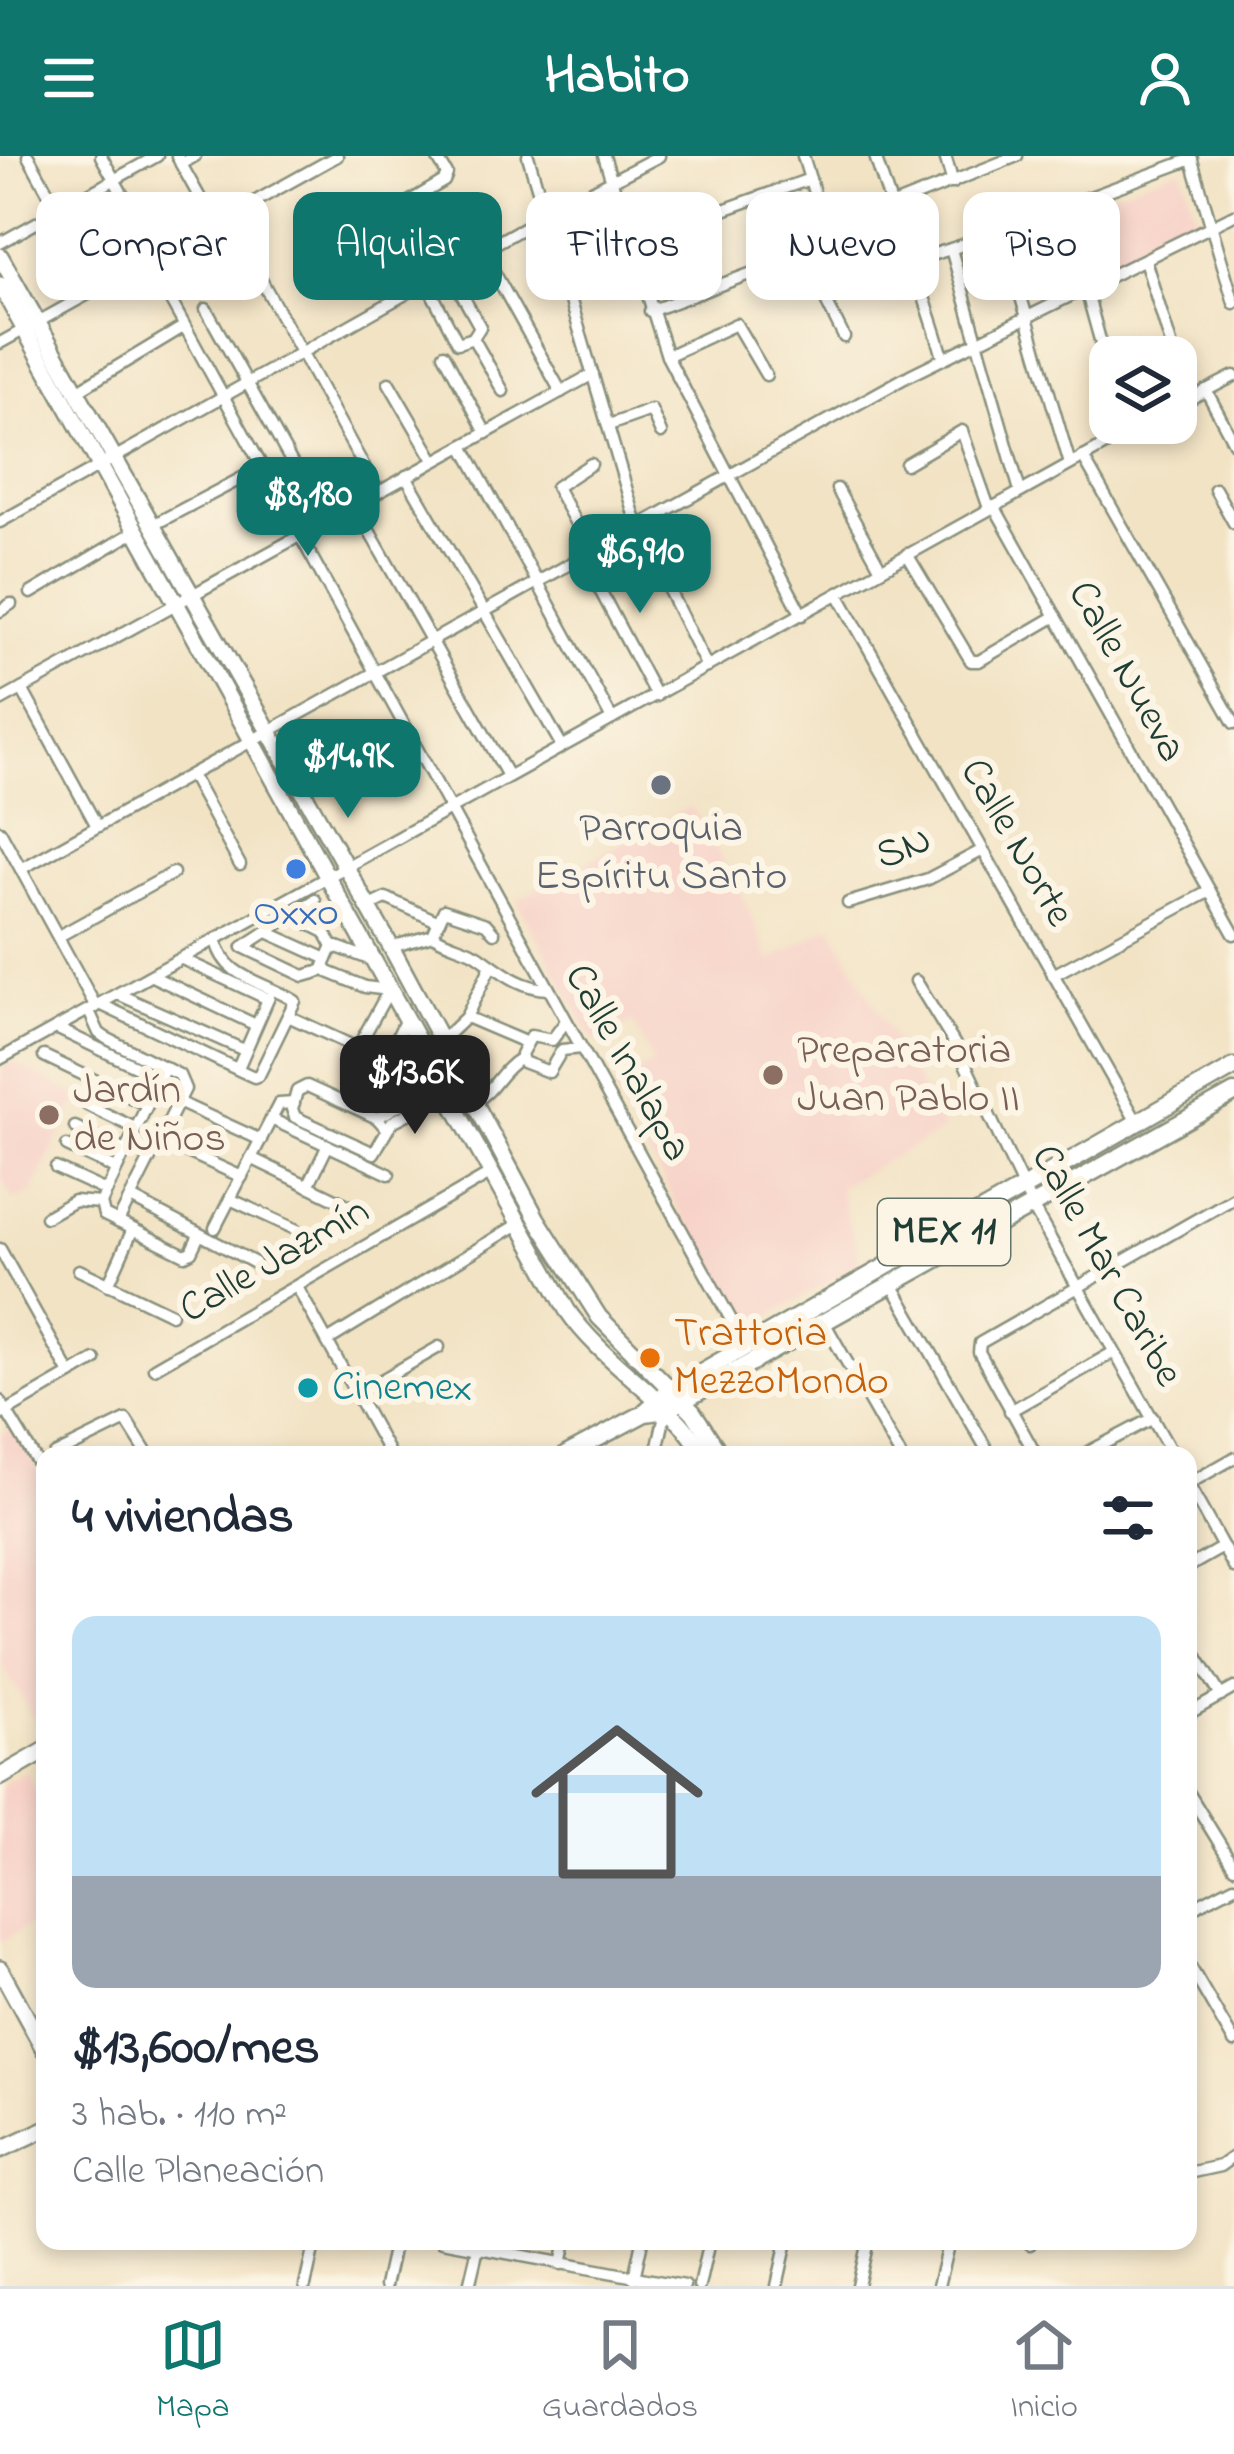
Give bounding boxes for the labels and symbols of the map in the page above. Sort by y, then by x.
pin: $8,180 [210,457,406,559]
pin: $6,910 [542,514,738,616]
street label: Calle Nueva [1051,570,1201,774]
pin: $14.9K [250,719,446,821]
street label: Calle Norte [943,748,1089,939]
marker: Parroquia Espíritu Santo [648,772,674,798]
place label: Parroquia Espíritu Santo [535,799,787,908]
street label: SN [867,810,941,888]
marker: Oxxo [283,856,309,882]
place label: Oxxo [253,883,339,944]
street label: Calle Inalapa [548,953,706,1173]
place label: Preparatoria Juan Pablo II [797,1021,1020,1130]
pin: $13.6K [317,1035,513,1137]
place label: Jardín de Niños [73,1061,226,1170]
marker: Preparatoria Juan Pablo II [760,1062,786,1088]
marker: Jardín de Niños [36,1102,62,1128]
street label: Calle Mar Caribe [1014,1134,1198,1398]
street label: Calle Jazmín [168,1182,382,1340]
road number: MEX 11 [878,1199,1010,1265]
place label: Trattoria MezzoMondo [674,1304,889,1413]
marker: Trattoria MezzoMondo [637,1345,663,1371]
place label: Cinemex [332,1358,472,1419]
marker: Cinemex [295,1375,321,1401]

